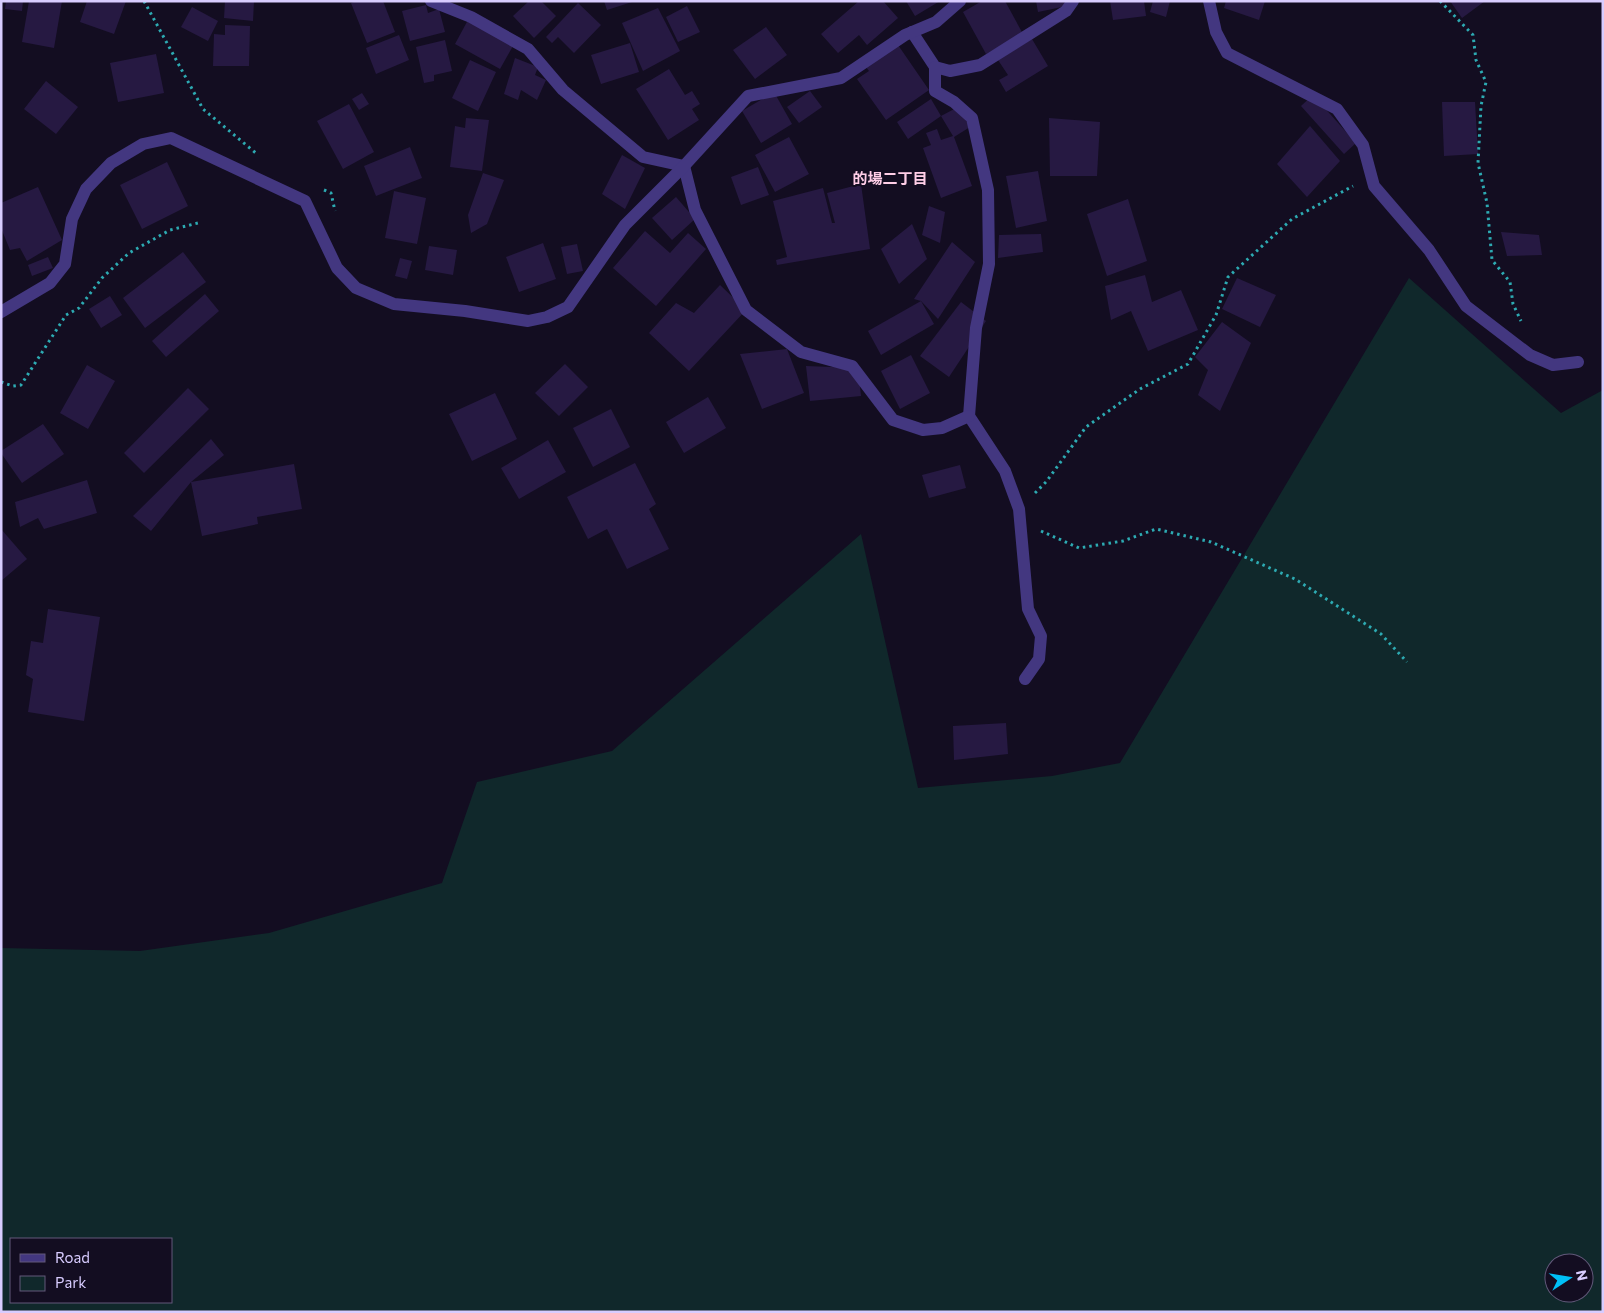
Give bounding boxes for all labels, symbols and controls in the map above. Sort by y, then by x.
district label: 的場二丁目 [852,169,928,187]
legend [10,1238,172,1303]
text: Road [55,1248,90,1266]
north arrow [1544,1253,1594,1303]
text: N [1573,1268,1592,1282]
text: Park [55,1273,86,1291]

